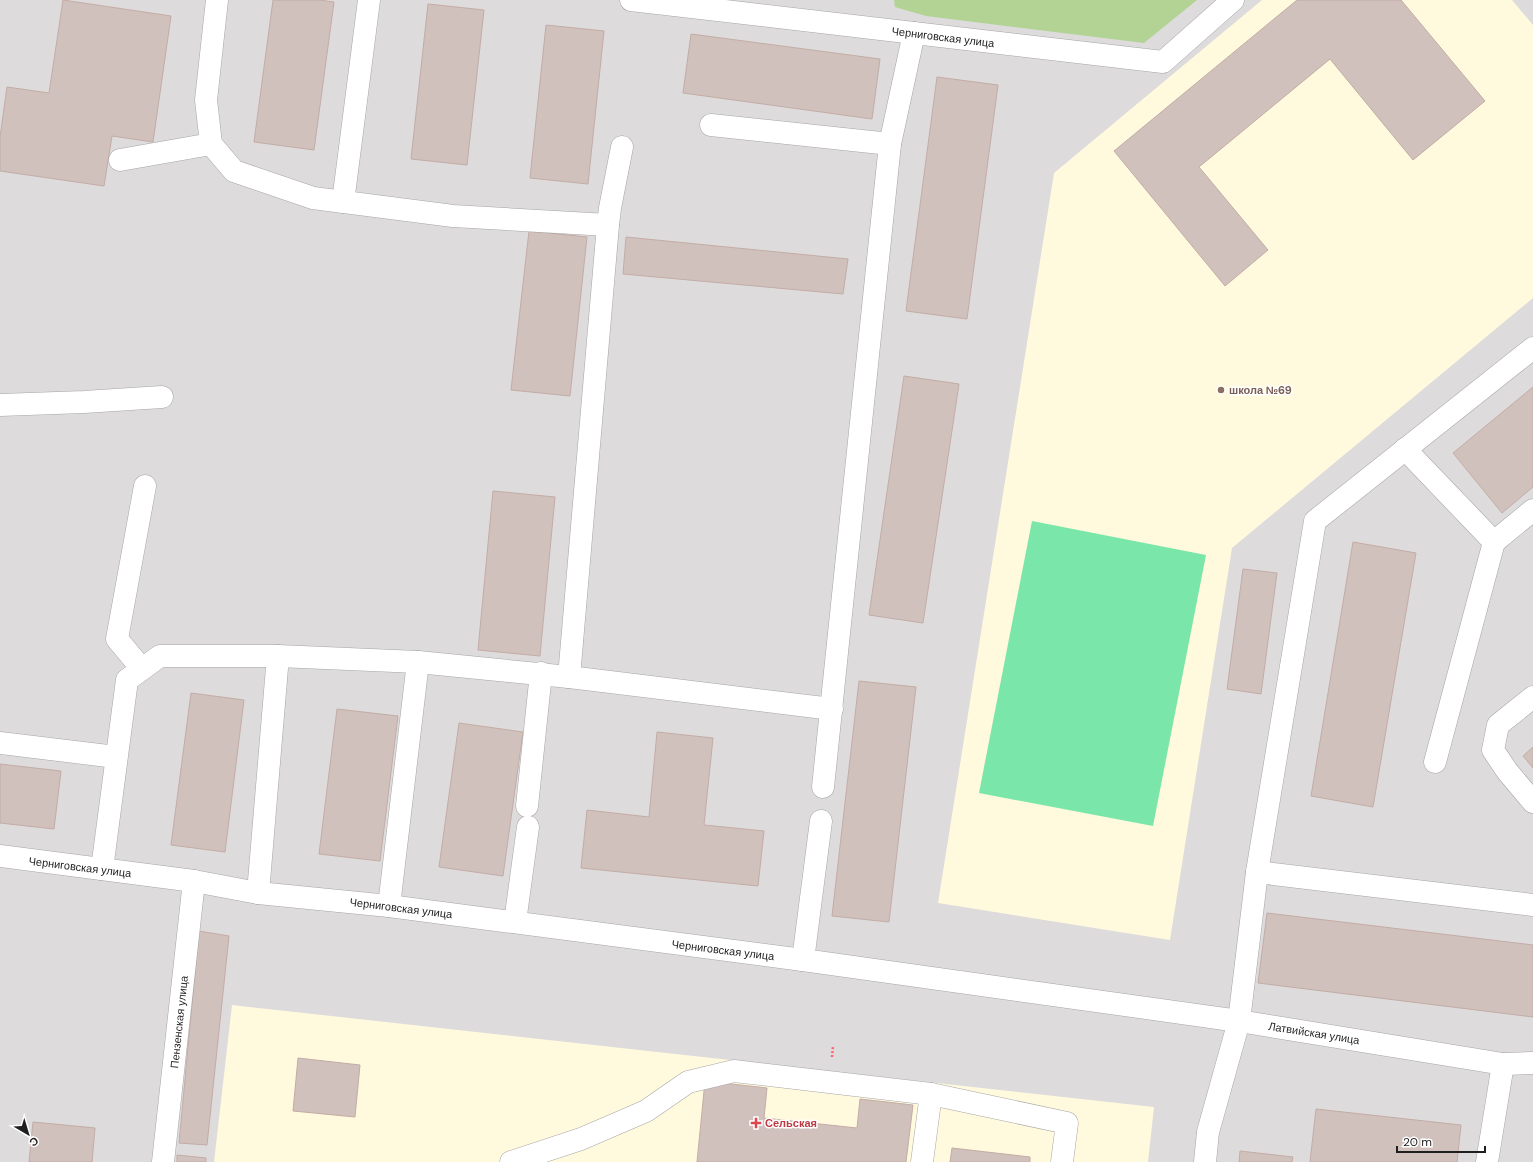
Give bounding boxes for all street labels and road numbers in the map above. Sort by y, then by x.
street label: Черниговская улица [891,24,996,50]
street label: Черниговская улица [28,854,133,880]
street label: Черниговская улица [349,895,454,921]
street label: Черниговская улица [671,937,776,963]
street label: Пензенская улица [167,974,191,1069]
street label: Латвийская улица [1267,1019,1361,1047]

